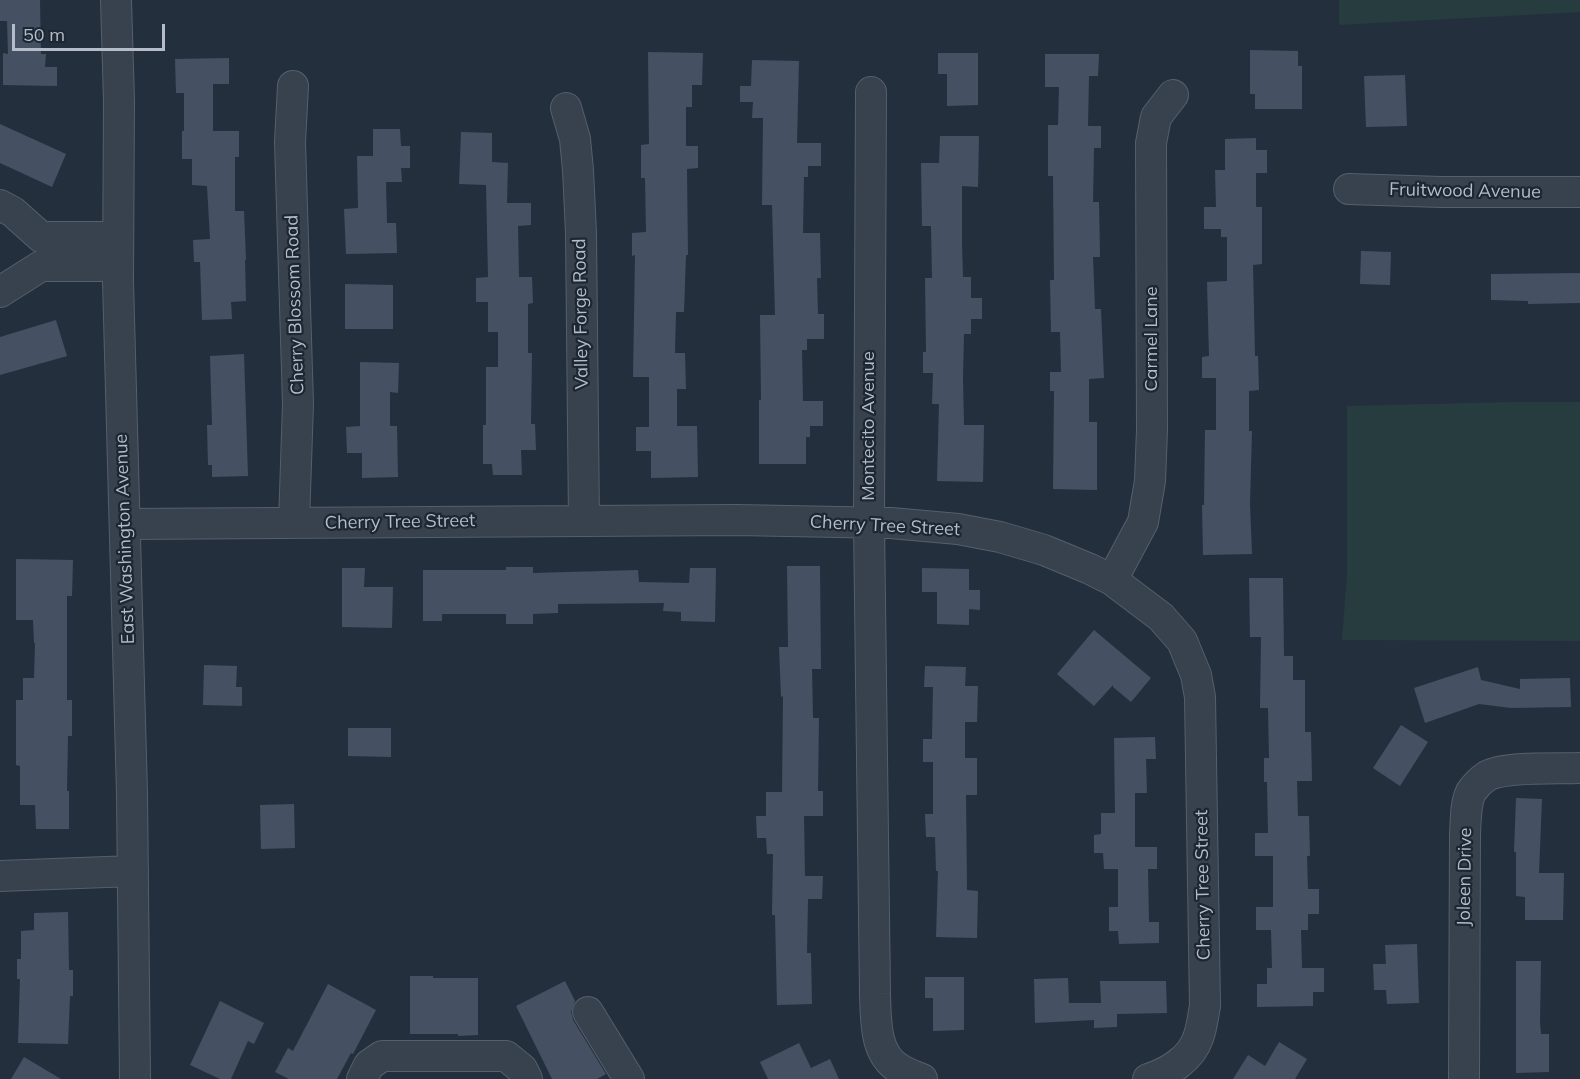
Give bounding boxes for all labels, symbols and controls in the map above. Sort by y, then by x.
scale bar [15,12,168,50]
text: 50 m [23,23,65,46]
street label: Fruitwood Avenue [1389,179,1541,203]
street label: Cherry Blossom Road [281,215,309,395]
street label: Valley Forge Road [569,238,593,390]
street label: Carmel Lane [1141,287,1163,391]
street label: Montecito Avenue [858,351,880,501]
street label: East Washington Avenue [111,433,139,645]
street label: Cherry Tree Street [325,510,475,534]
street label: Cherry Tree Street [809,511,961,541]
street label: Cherry Tree Street [1191,810,1215,960]
street label: Joleen Drive [1453,827,1477,927]

